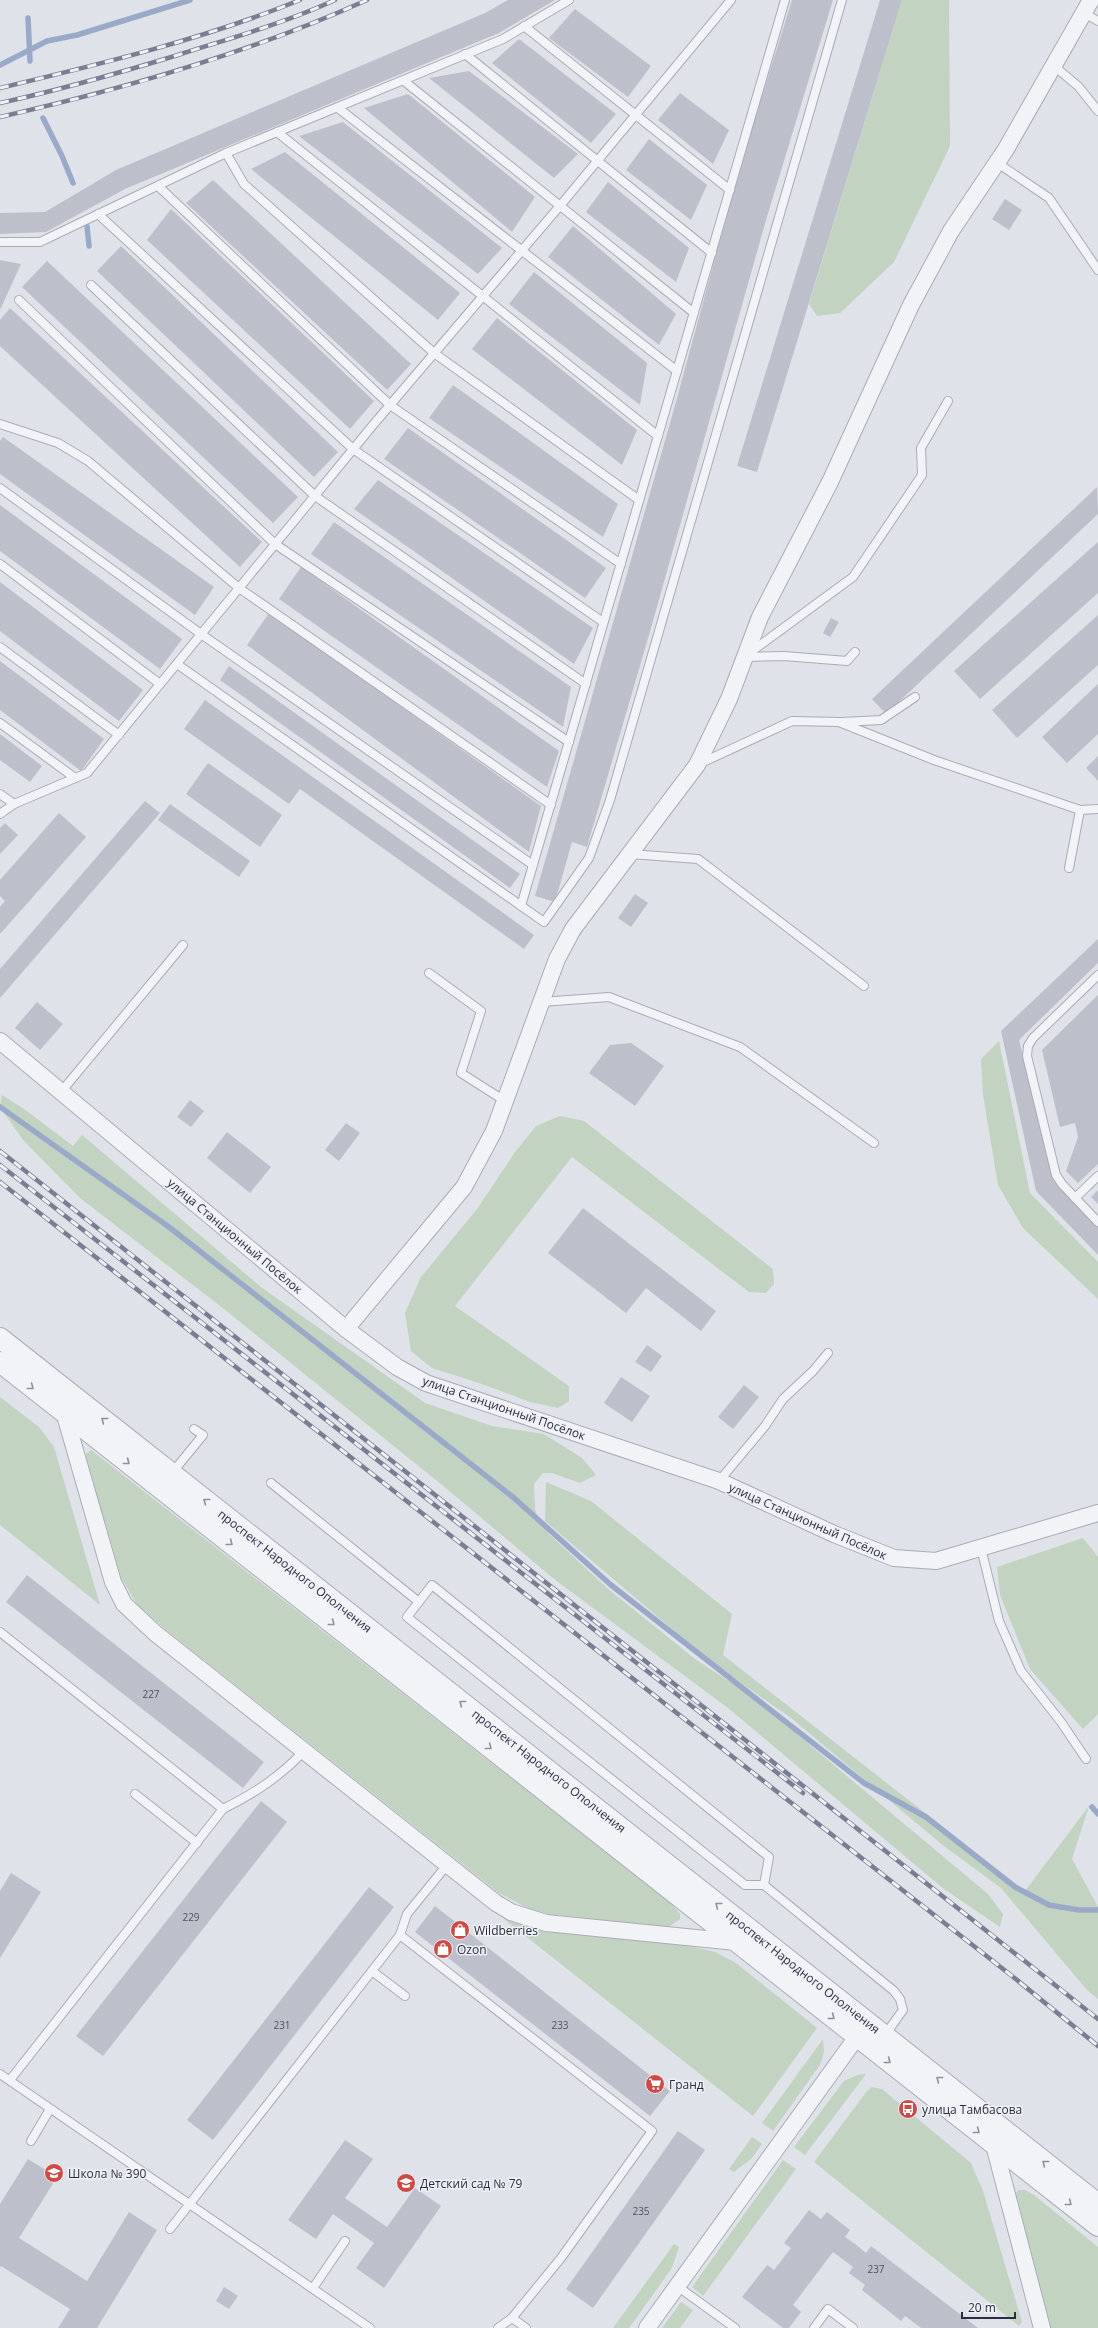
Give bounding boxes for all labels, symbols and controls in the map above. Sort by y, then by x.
street label: улица Станционный Посёлок [164,1174,307,1298]
street label: улица Станционный Посёлок [420,1372,589,1444]
one-way arrow [27,1382,34,1389]
one-way arrow [102,1418,109,1425]
one-way arrow [123,1458,130,1465]
street label: улица Станционный Посёлок [726,1478,891,1564]
one-way arrow [204,1498,211,1505]
street label: проспект Народного Ополчения [215,1506,375,1636]
one-way arrow [225,1538,232,1545]
one-way arrow [327,1619,334,1626]
house number: 227 [142,1687,160,1701]
one-way arrow [459,1700,466,1707]
street label: проспект Народного Ополчения [469,1706,629,1836]
one-way arrow [484,1742,491,1749]
one-way arrow [715,1903,722,1910]
street label: проспект Народного Ополчения [723,1907,883,2037]
house number: 229 [182,1910,200,1924]
shop icon: Wildberries [449,1919,471,1941]
place label: Wildberries [474,1922,538,1939]
shop icon: Ozon [432,1938,454,1960]
place label: Ozon [457,1941,487,1958]
one-way arrow [827,2012,834,2019]
house number: 231 [273,2018,291,2032]
house number: 233 [551,2018,569,2032]
one-way arrow [883,2057,890,2064]
supermarket icon: Гранд [644,2073,666,2095]
place label: Гранд [669,2076,704,2093]
one-way arrow [937,2077,944,2084]
bus stop icon: улица Тамбасова [897,2098,919,2120]
place label: улица Тамбасова [922,2101,1022,2118]
one-way arrow [972,2126,979,2133]
one-way arrow [1043,2160,1050,2167]
school or university icon: Школа № 390 [43,2162,65,2184]
place label: Школа № 390 [68,2165,147,2182]
school or university icon: Детский сад № 79 [395,2172,417,2194]
place label: Детский сад № 79 [420,2175,523,2192]
one-way arrow [1064,2199,1071,2206]
house number: 235 [632,2204,650,2218]
house number: 237 [867,2262,885,2276]
scale bar [962,2294,1015,2320]
text: 20 m [968,2299,996,2316]

